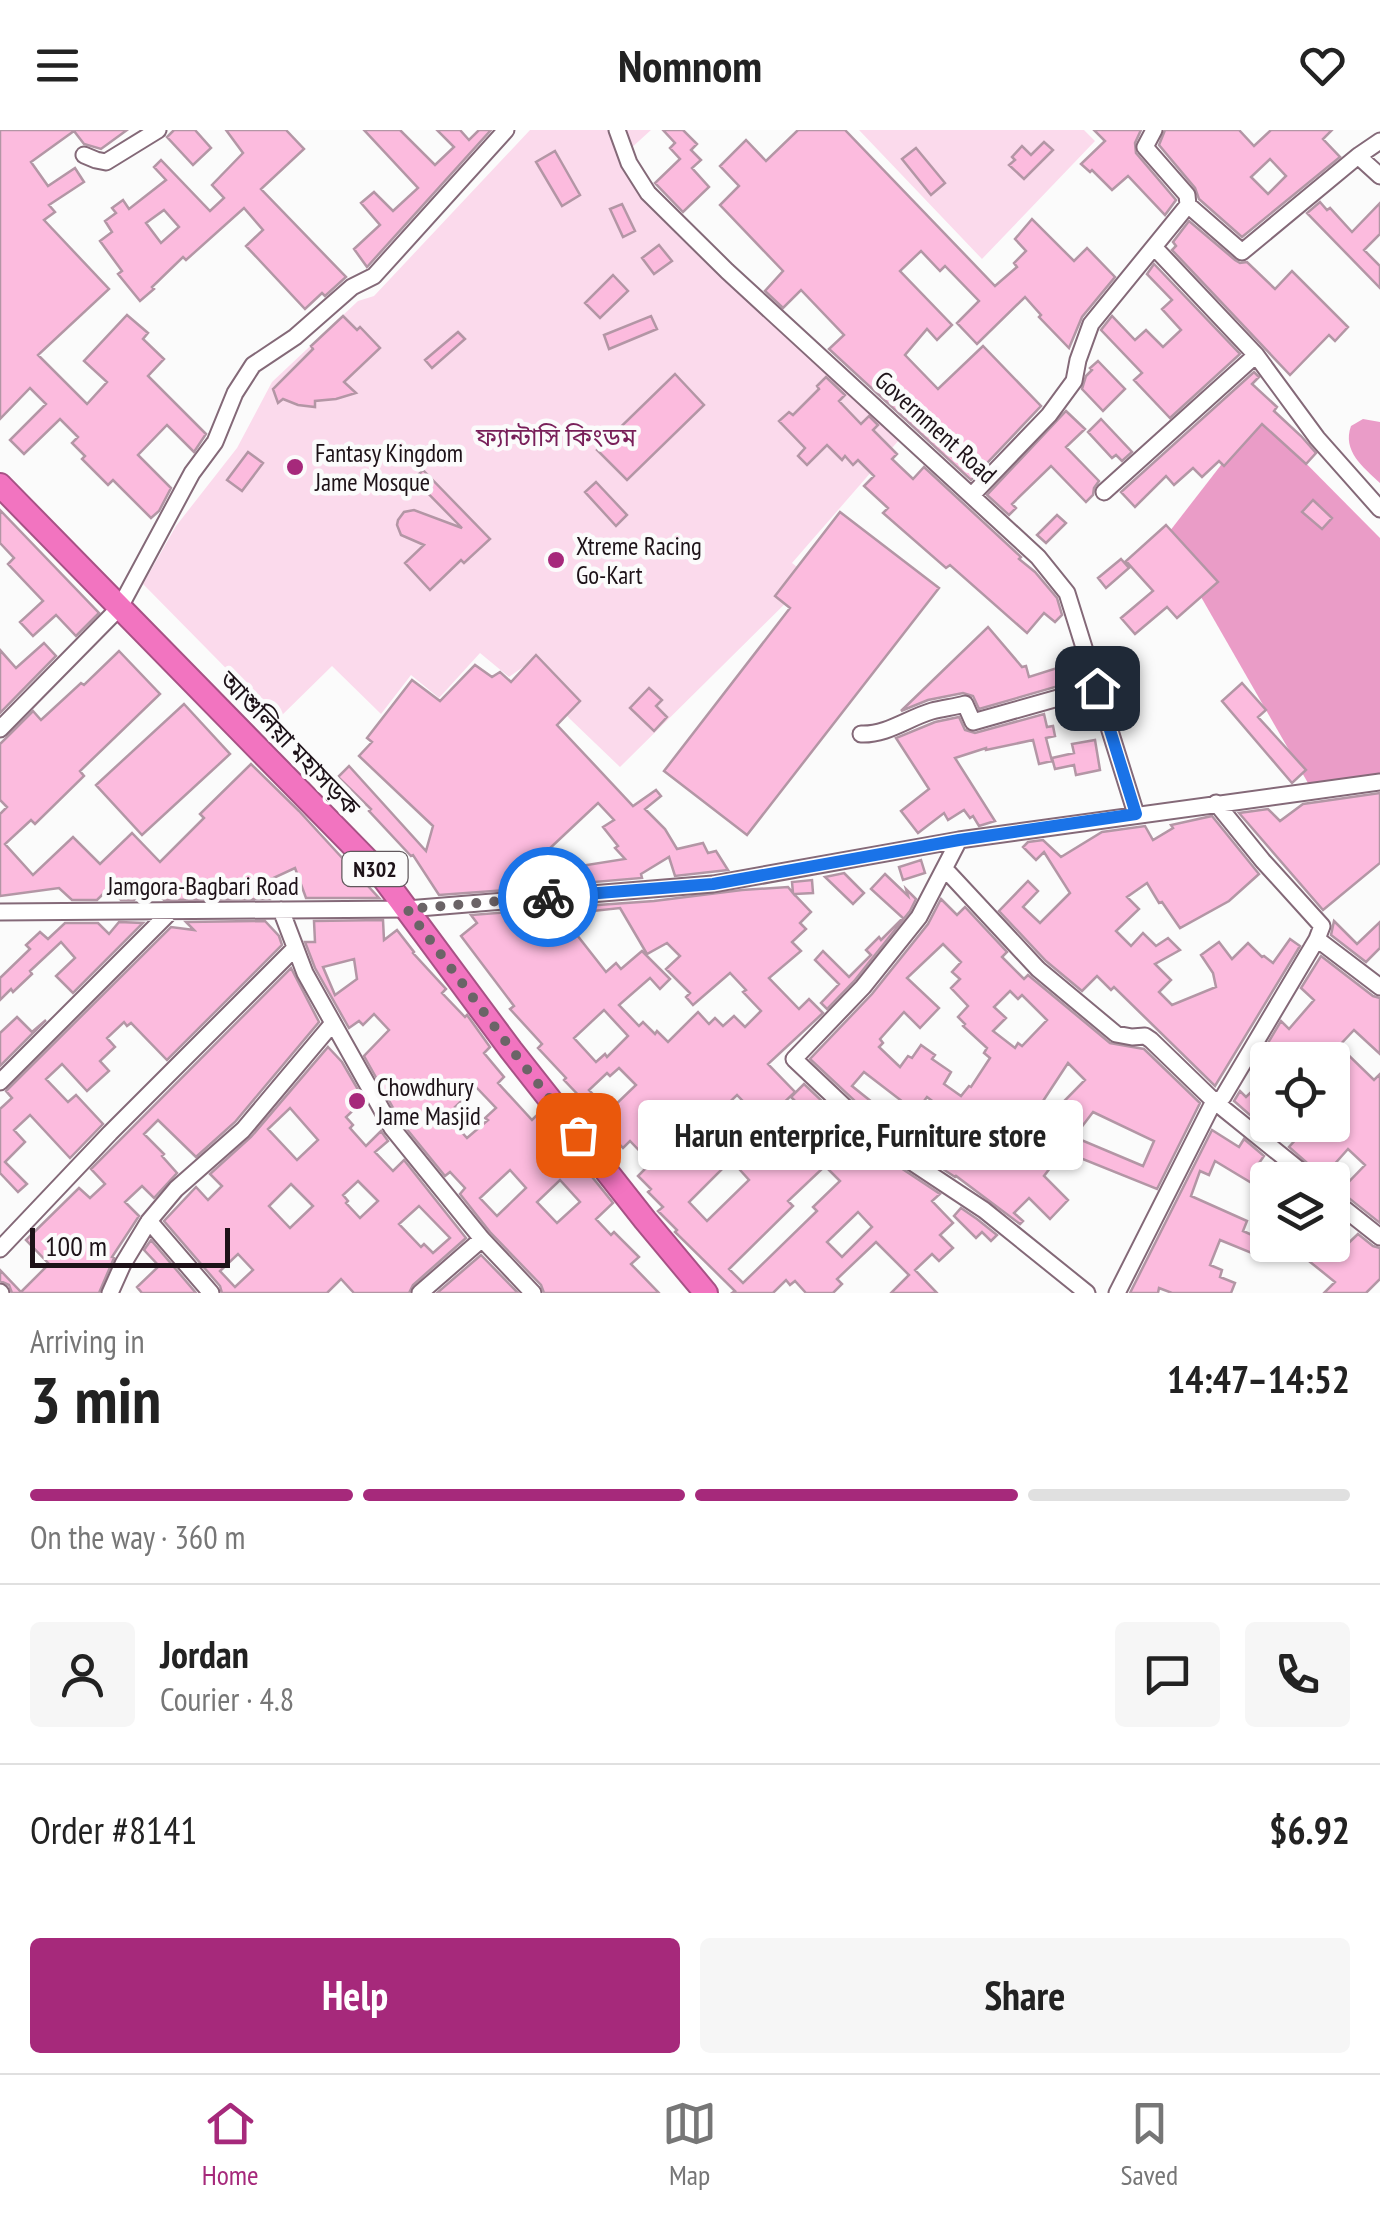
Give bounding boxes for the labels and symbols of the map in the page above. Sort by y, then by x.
street label: Government Road [868,364,1004,490]
park label: ফ্যান্টাসি কিংডম [475,421,637,453]
place label: Fantasy Kingdom Jame Mosque [314,437,463,498]
marker: Fantasy Kingdom Jame Mosque [284,456,306,478]
place label: Xtreme Racing Go-Kart [576,530,702,591]
marker: Xtreme Racing Go-Kart [545,549,567,571]
pin [1055,646,1140,731]
street label: আশুলিয়া মহাসড়ক [212,663,368,823]
courier [498,847,598,947]
road number: N302 [342,852,408,886]
street label: Jamgora-Bagbari Road [106,870,299,902]
place label: Chowdhury Jame Masjid [376,1071,481,1132]
marker: Chowdhury Jame Masjid [346,1090,368,1112]
pin [536,1093,621,1178]
callout: Harun enterprice, Furniture store [638,1100,1083,1170]
scale bar [30,1223,230,1268]

